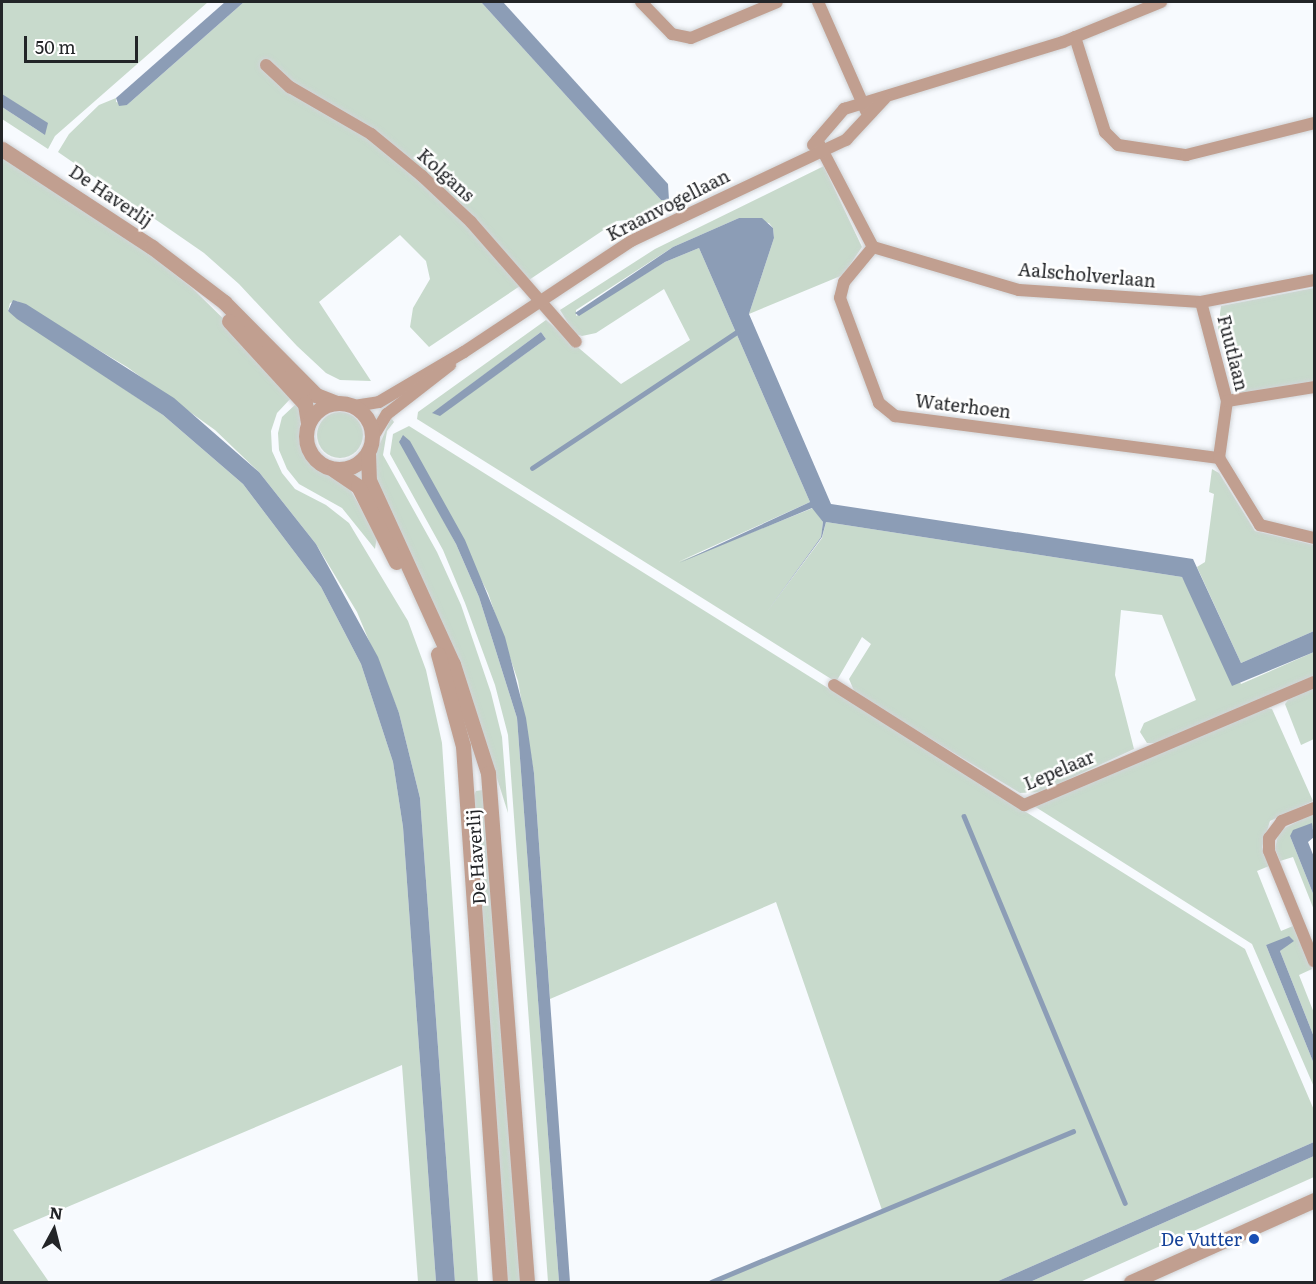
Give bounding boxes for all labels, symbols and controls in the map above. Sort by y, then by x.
scale bar [27,24,141,62]
text: 50 m [35,33,76,60]
street label: Kolgans [413,144,479,206]
street label: De Haverlij [65,160,157,232]
street label: Kraanvogellaan [603,165,733,245]
street label: Aalscholverlaan [1017,258,1157,292]
street label: Fuutlaan [1213,313,1253,393]
street label: Waterhoen [914,389,1012,423]
street label: Lepelaar [1020,745,1098,795]
street label: De Haverlij [462,808,490,906]
text: N [48,1199,64,1225]
north arrow [24,1200,84,1260]
place label: De Vutter [1160,1228,1242,1250]
marker: De Vutter [1247,1232,1261,1246]

